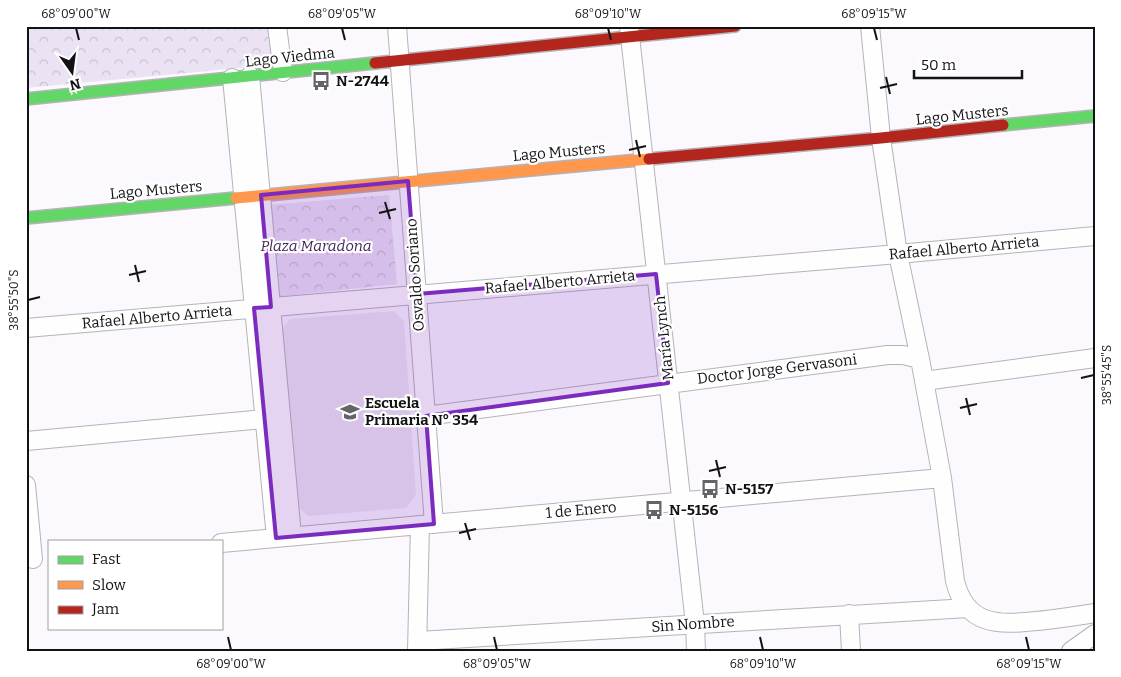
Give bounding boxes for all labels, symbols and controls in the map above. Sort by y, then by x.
text: 68°09'00"W [41,7,111,21]
text: 68°09'05"W [308,7,377,21]
text: 68°09'10"W [575,7,642,21]
text: 68°09'15"W [841,7,907,21]
street label: Lago Viedma [244,43,336,71]
north arrow [48,48,98,98]
scale bar [914,48,1021,80]
text: 50 m [921,56,957,74]
bus stop icon: N-2744 [310,70,332,92]
place label: N-2744 [336,72,389,90]
text: N [68,75,82,94]
street label: Lago Musters [915,101,1009,129]
street label: Lago Musters [512,139,606,165]
street label: Lago Musters [109,177,203,203]
street label: Osvaldo Soriano [402,218,428,332]
street label: Rafael Alberto Arrieta [888,232,1040,264]
park label: Plaza Maradona [260,237,372,255]
street label: Rafael Alberto Arrieta [484,266,636,298]
text: 38°55'50"S [7,270,21,330]
street label: María Lynch [651,294,677,381]
street label: Rafael Alberto Arrieta [81,301,233,333]
text: 38°55'45"S [1100,345,1114,405]
street label: Doctor Jorge Gervasoni [696,350,858,388]
place label: Escuela Primaria N° 354 [365,394,478,429]
school or university icon: Escuela Primaria N° 354 [339,401,361,423]
bus stop icon: N-5157 [699,478,721,500]
place label: N-5157 [725,480,773,498]
street label: 1 de Enero [545,498,617,522]
bus stop icon: N-5156 [643,499,665,521]
place label: N-5156 [669,501,718,519]
legend [48,540,222,630]
text: Fast [92,550,121,568]
text: Slow [92,576,127,594]
text: Jam [91,600,120,618]
street label: Sin Nombre [651,612,735,636]
text: 68°09'00"W [196,657,266,671]
text: 68°09'05"W [463,657,532,671]
text: 68°09'10"W [730,657,797,671]
text: 68°09'15"W [996,657,1062,671]

